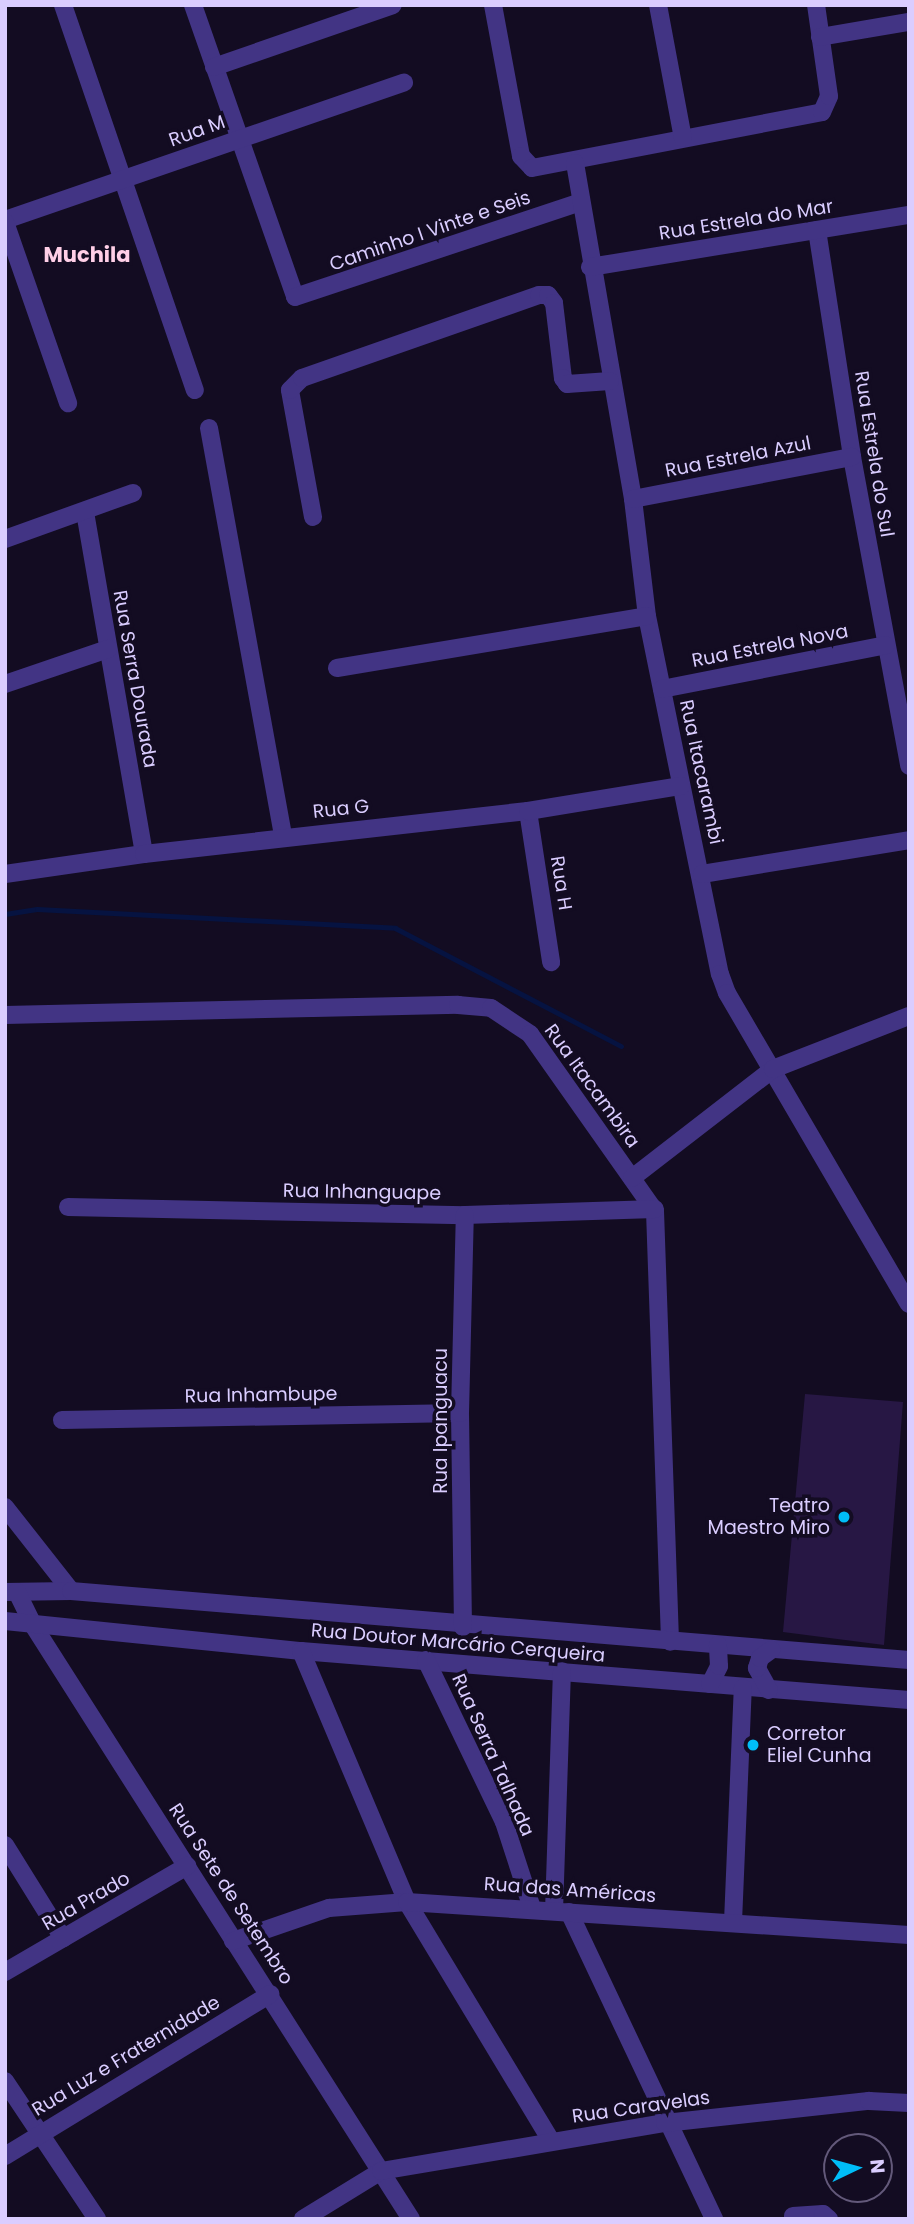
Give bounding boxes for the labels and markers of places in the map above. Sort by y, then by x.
place label: Teatro Maestro Miro [708,1495,830,1539]
marker: Teatro Maestro Miro [836,1509,852,1525]
place label: Corretor Eliel Cunha [767,1723,872,1767]
marker: Corretor Eliel Cunha [745,1737,761,1753]

